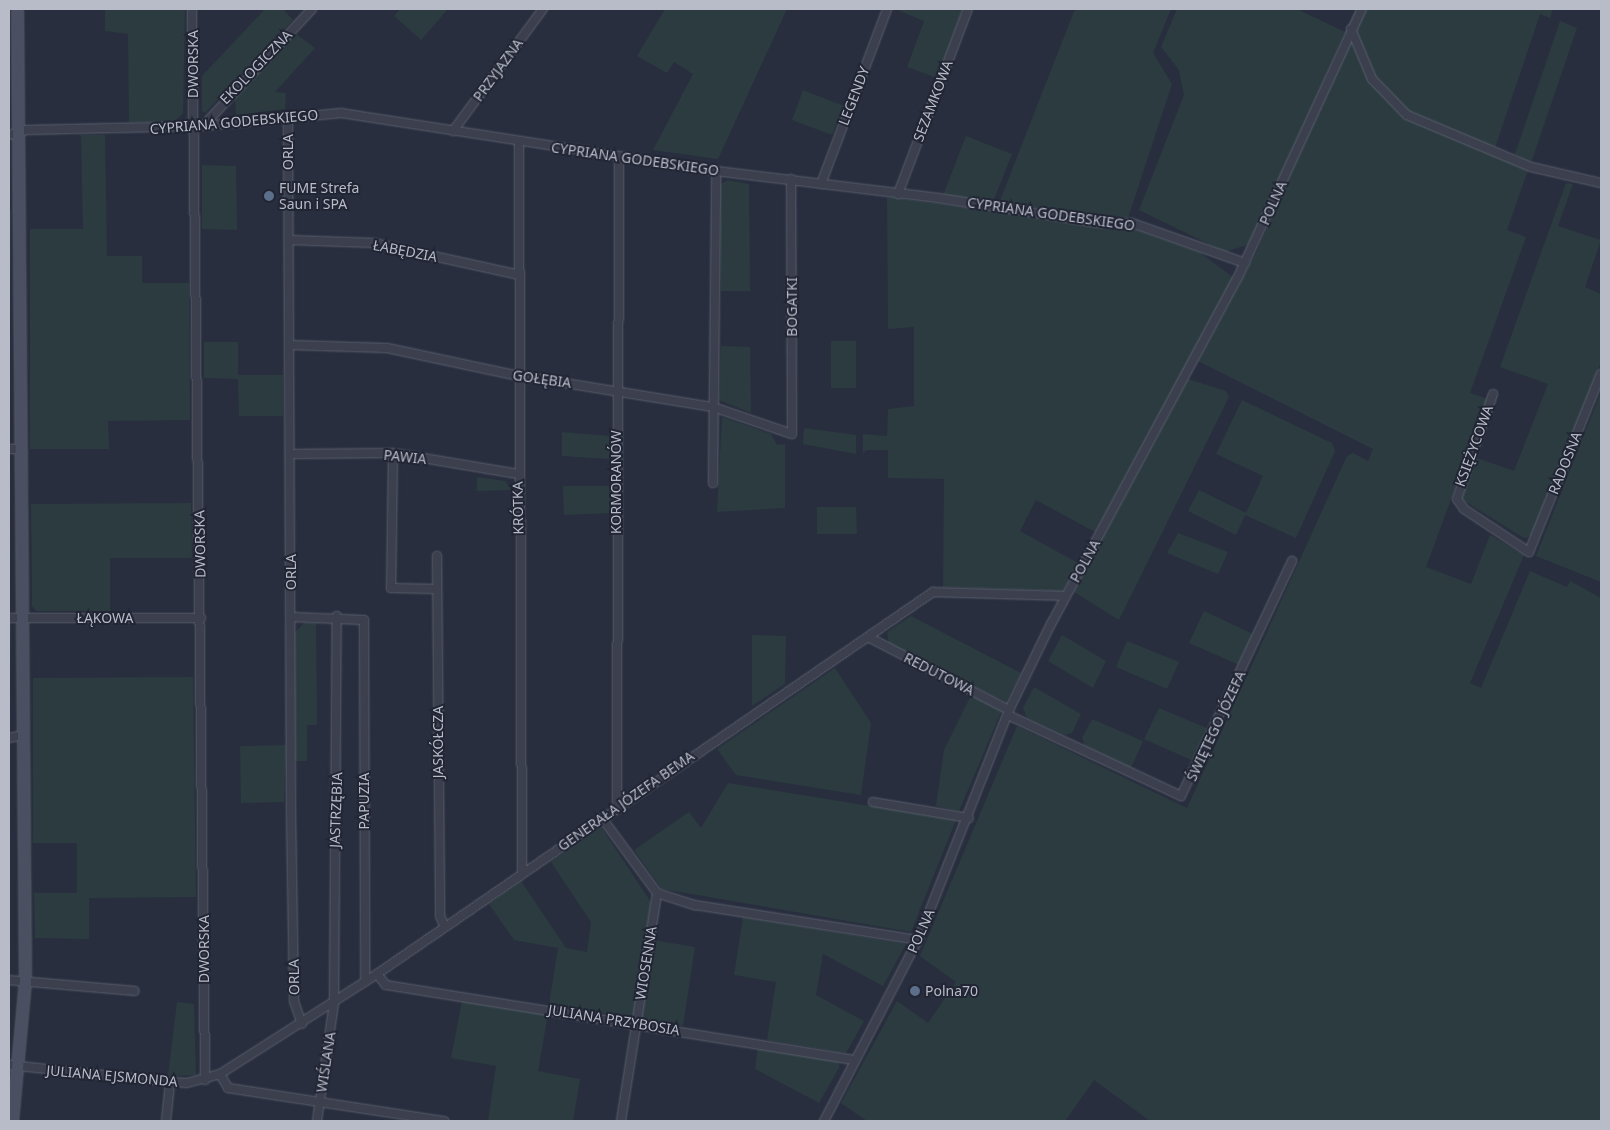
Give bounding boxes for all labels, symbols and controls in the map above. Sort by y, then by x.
street label: EKOLOGICZNA [216,26,296,108]
street label: DWORSKA [185,30,201,98]
street label: PRZYJAZNA [470,35,526,105]
street label: SEZAMKOWA [910,58,956,144]
street label: LEGENDY [835,64,873,128]
street label: CYPRIANA GODEBSKIEGO [149,106,319,138]
street label: ORLA [280,134,296,170]
street label: CYPRIANA GODEBSKIEGO [550,139,720,179]
street label: POLNA [1256,178,1290,228]
place label: FUME Strefa Saun i SPA [279,180,359,212]
marker: FUME Strefa Saun i SPA [263,190,275,202]
street label: CYPRIANA GODEBSKIEGO [966,194,1136,234]
street label: ŁABĘDZIA [372,237,438,265]
street label: BOGATKI [784,277,800,337]
street label: GOŁĘBIA [512,367,572,391]
street label: KSIĘŻYCOWA [1452,403,1496,489]
street label: RADOSNA [1545,429,1585,497]
street label: KORMORANÓW [608,430,624,534]
street label: PAWIA [383,446,427,468]
street label: KRÓTKA [509,481,527,535]
street label: DWORSKA [191,510,209,578]
street label: POLNA [1066,537,1104,585]
street label: ORLA [283,554,299,590]
street label: ŁĄKOWA [77,610,133,626]
street label: REDUTOWA [901,649,977,699]
street label: ŚWIĘTEGO JÓZEFA [1183,668,1249,784]
street label: JASKÓŁCZA [430,706,446,778]
street label: GENERAŁA JÓZEFA BEMA [555,748,697,854]
street label: JASTRZĘBIA [326,772,346,848]
street label: PAPUZIA [356,772,372,830]
street label: POLNA [904,906,938,956]
street label: DWORSKA [196,915,212,983]
street label: WIOSENNA [632,925,660,1001]
street label: ORLA [285,959,303,995]
place label: Polna70 [925,983,978,999]
marker: Polna70 [909,985,921,997]
street label: JULIANA PRZYBOSIA [547,1001,681,1039]
street label: WIŚLANA [313,1030,339,1094]
street label: JULIANA EJSMONDA [46,1062,178,1090]

